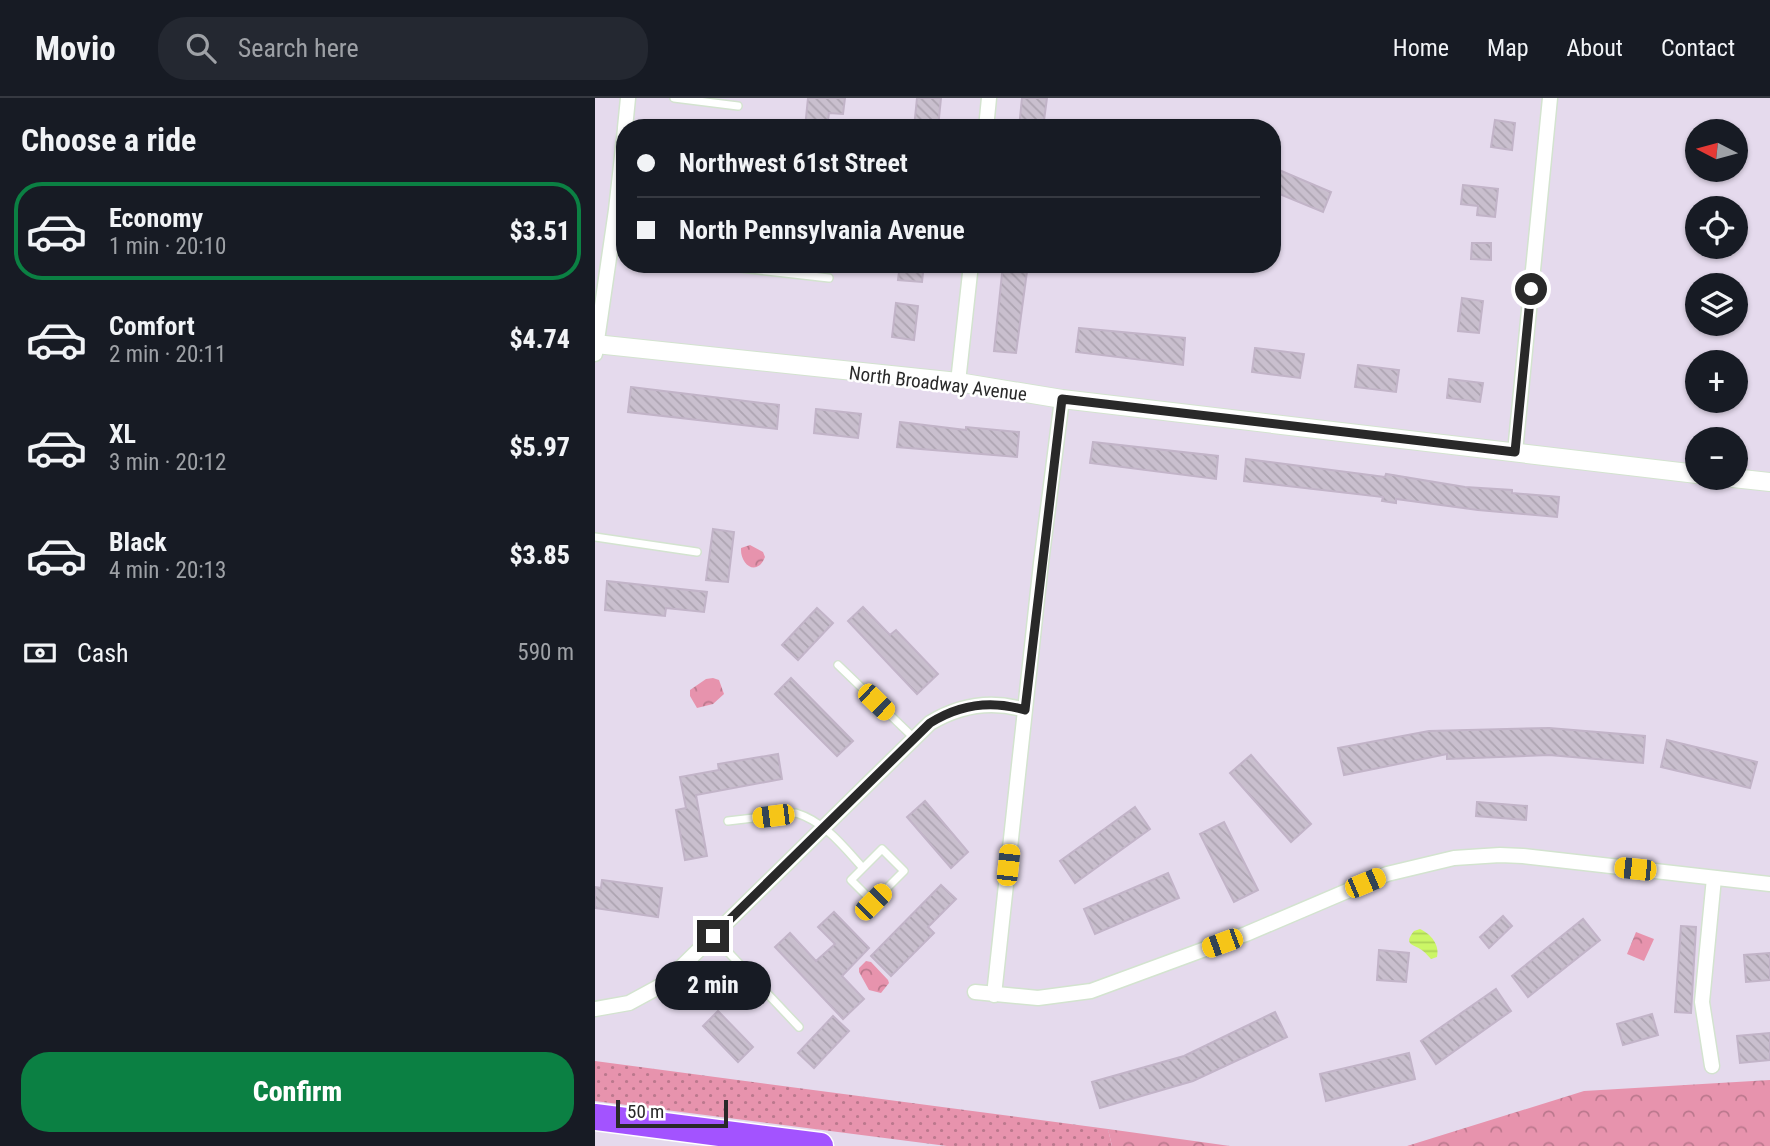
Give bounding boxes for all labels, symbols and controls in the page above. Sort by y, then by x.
search box [158,17,648,80]
text: Movio [35,29,116,68]
icon: search [182,29,220,67]
text: Search here [238,33,359,63]
text: Home [1393,34,1449,62]
text: Map [1487,34,1529,62]
text: About [1567,34,1623,62]
text: Contact [1661,34,1735,62]
north arrow [1685,119,1748,182]
map controls [1685,119,1748,490]
text: Choose a ride [21,121,196,159]
text: Northwest 61st Street [679,148,908,178]
button: locate [1685,196,1748,259]
icon: car [25,200,88,263]
text: Economy [109,203,203,233]
text: North Pennsylvania Avenue [679,215,965,245]
text: $3.51 [509,216,570,246]
text: 1 min · 20:10 [109,233,226,260]
route start [1515,273,1547,305]
button: layers [1685,273,1748,336]
icon: car [25,308,88,371]
text: Comfort [109,311,195,341]
text: $4.74 [509,324,570,354]
text: 2 min · 20:11 [109,341,226,368]
button: + [1685,350,1748,413]
street label: North Broadway Avenue [848,361,1028,406]
icon: car [25,416,88,479]
text: XL [109,419,136,449]
button: − [1685,427,1748,490]
text: $5.97 [509,432,570,462]
text: 3 min · 20:12 [109,449,226,476]
icon: car [25,524,88,587]
text: Black [109,527,167,557]
text: $3.85 [509,540,570,570]
text: 4 min · 20:13 [109,557,226,584]
icon: cash [21,634,59,672]
text: Cash [77,638,129,668]
text: 590 m [517,639,574,666]
car [854,680,899,724]
car [751,803,796,829]
car [996,843,1021,887]
car [1614,856,1657,882]
car [1342,865,1389,901]
car [851,880,896,924]
route end [697,920,729,952]
car [1199,926,1246,960]
callout: 2 min [655,960,771,1010]
text: 2 min [687,972,739,999]
button: Confirm [21,1052,574,1132]
scale bar [616,1097,728,1129]
text: 50 m [627,1100,664,1123]

